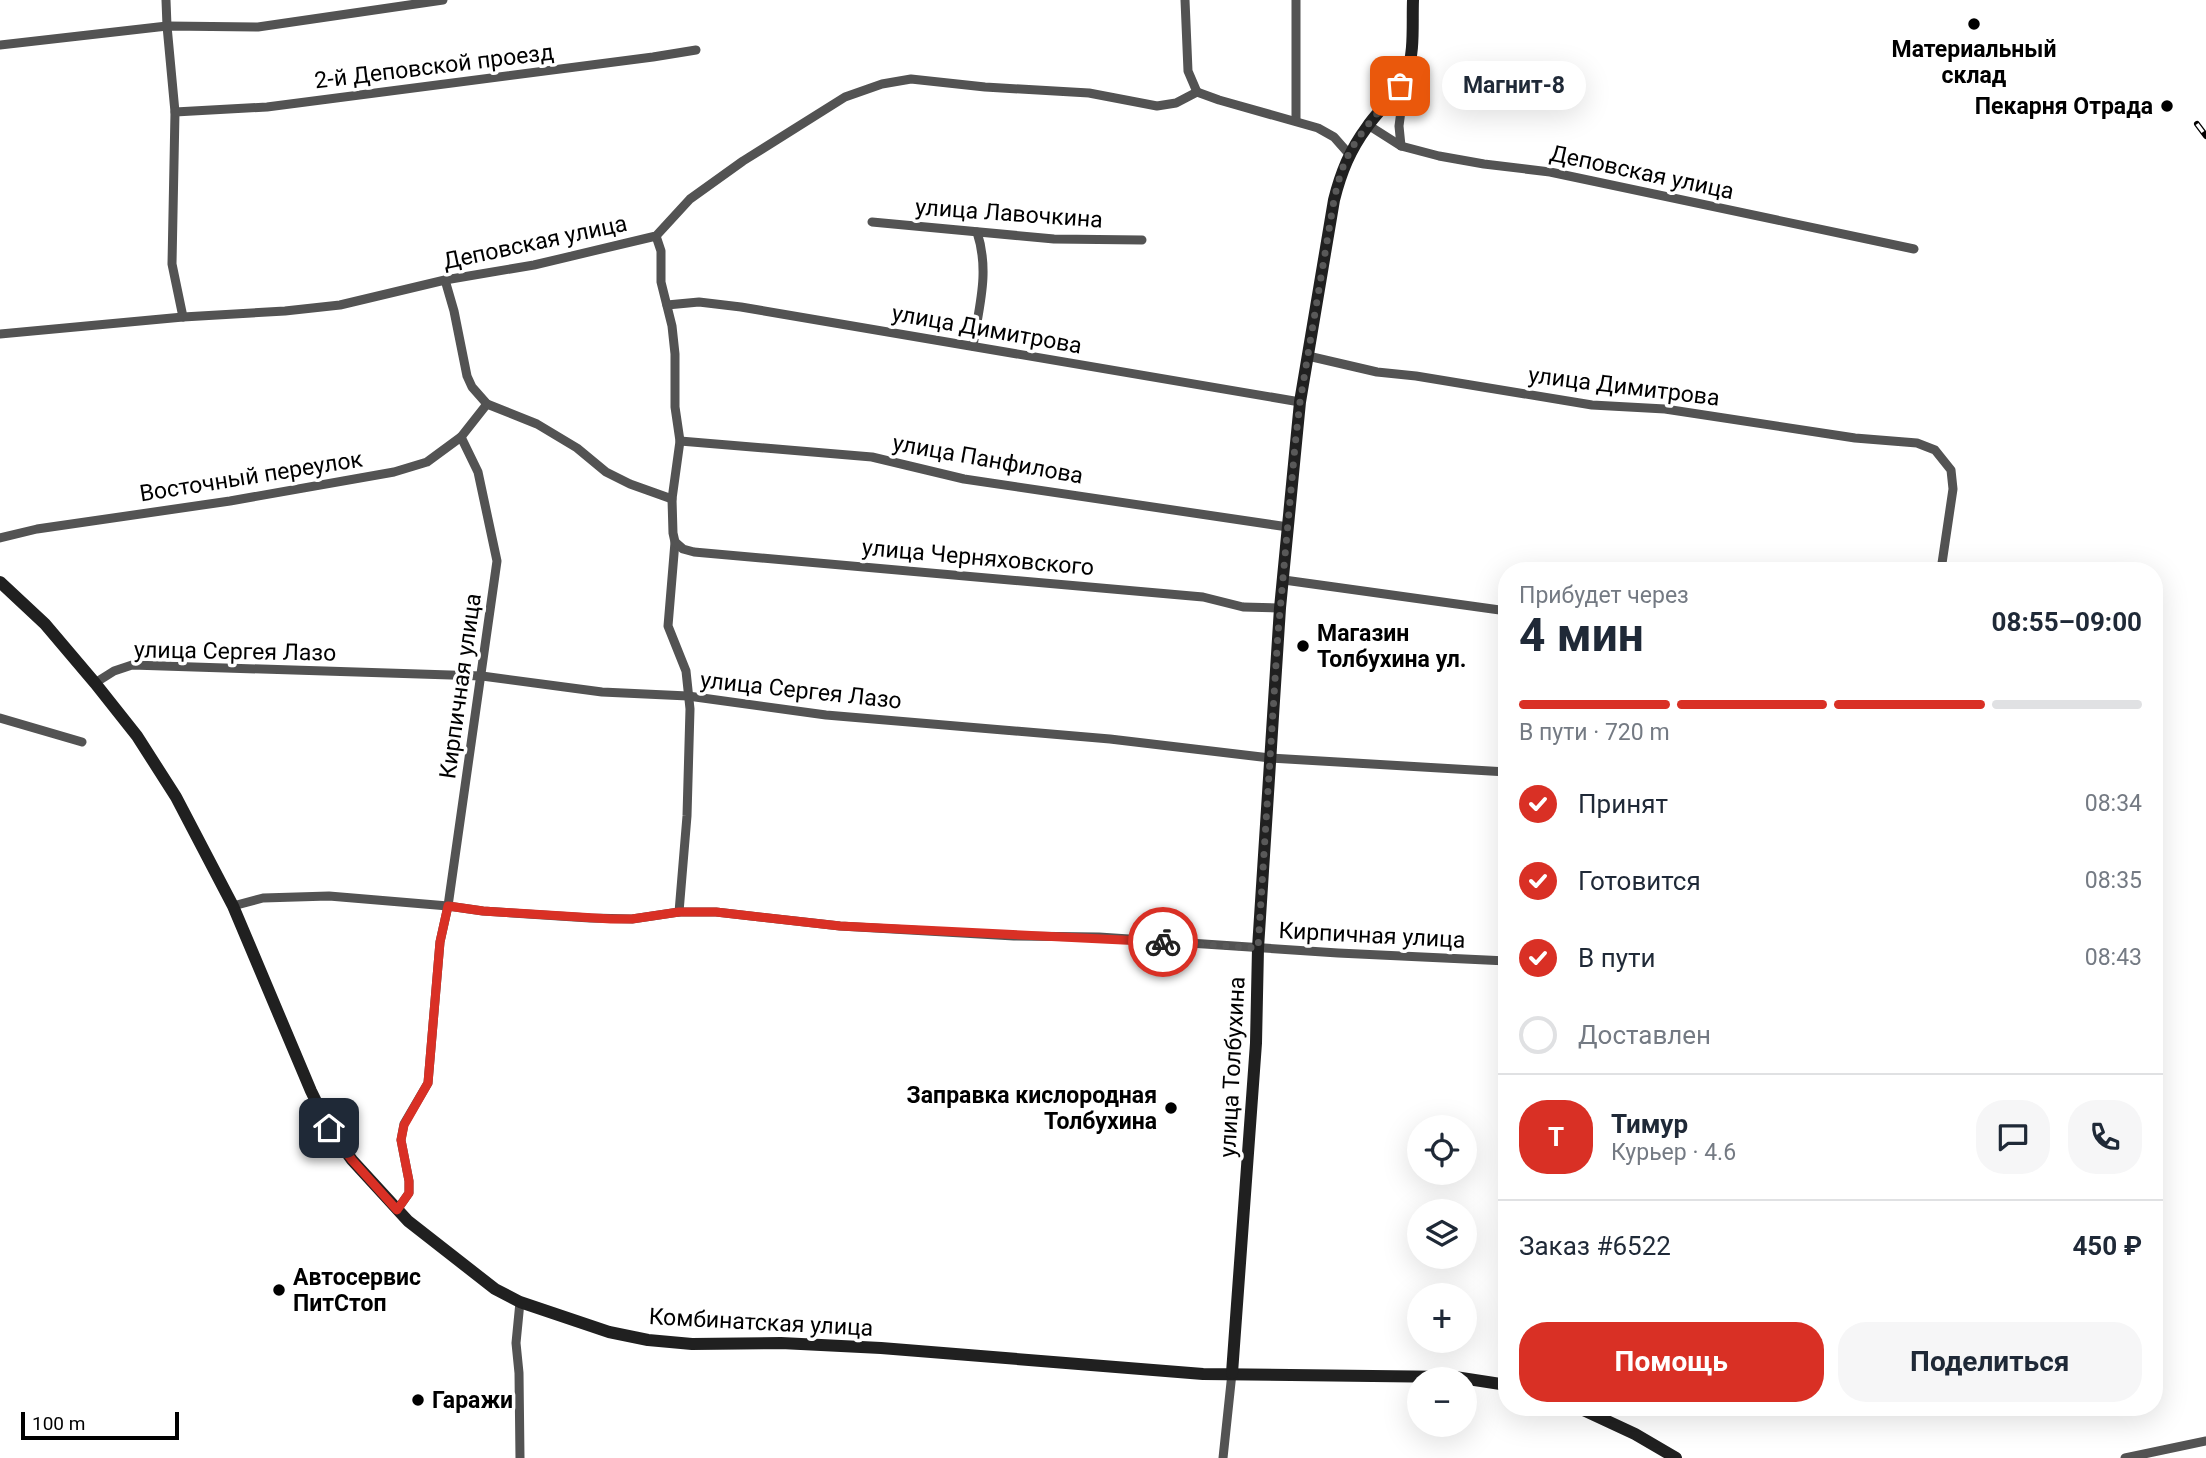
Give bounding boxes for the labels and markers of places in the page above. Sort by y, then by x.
marker: Материальный склад [1966,16,1982,32]
place label: Материальный склад [1892,36,2056,89]
pin [1370,56,1430,116]
callout: Магнит-8 [1442,62,1586,110]
place label: Пекарня Отрада [1975,93,2153,120]
marker: Пекарня Отрада [2159,98,2175,114]
place label: Магазин Толбухина ул. [1317,620,1466,673]
marker: Магазин Толбухина ул. [1295,638,1311,654]
place label: Заправка кислородная Толбухина [907,1082,1157,1135]
pin [299,1098,359,1158]
marker: Заправка кислородная Толбухина [1163,1100,1179,1116]
place label: Автосервис ПитСтоп [293,1264,421,1317]
marker: Автосервис ПитСтоп [271,1282,287,1298]
place label: Гаражи [432,1387,513,1414]
marker: Гаражи [410,1392,426,1408]

